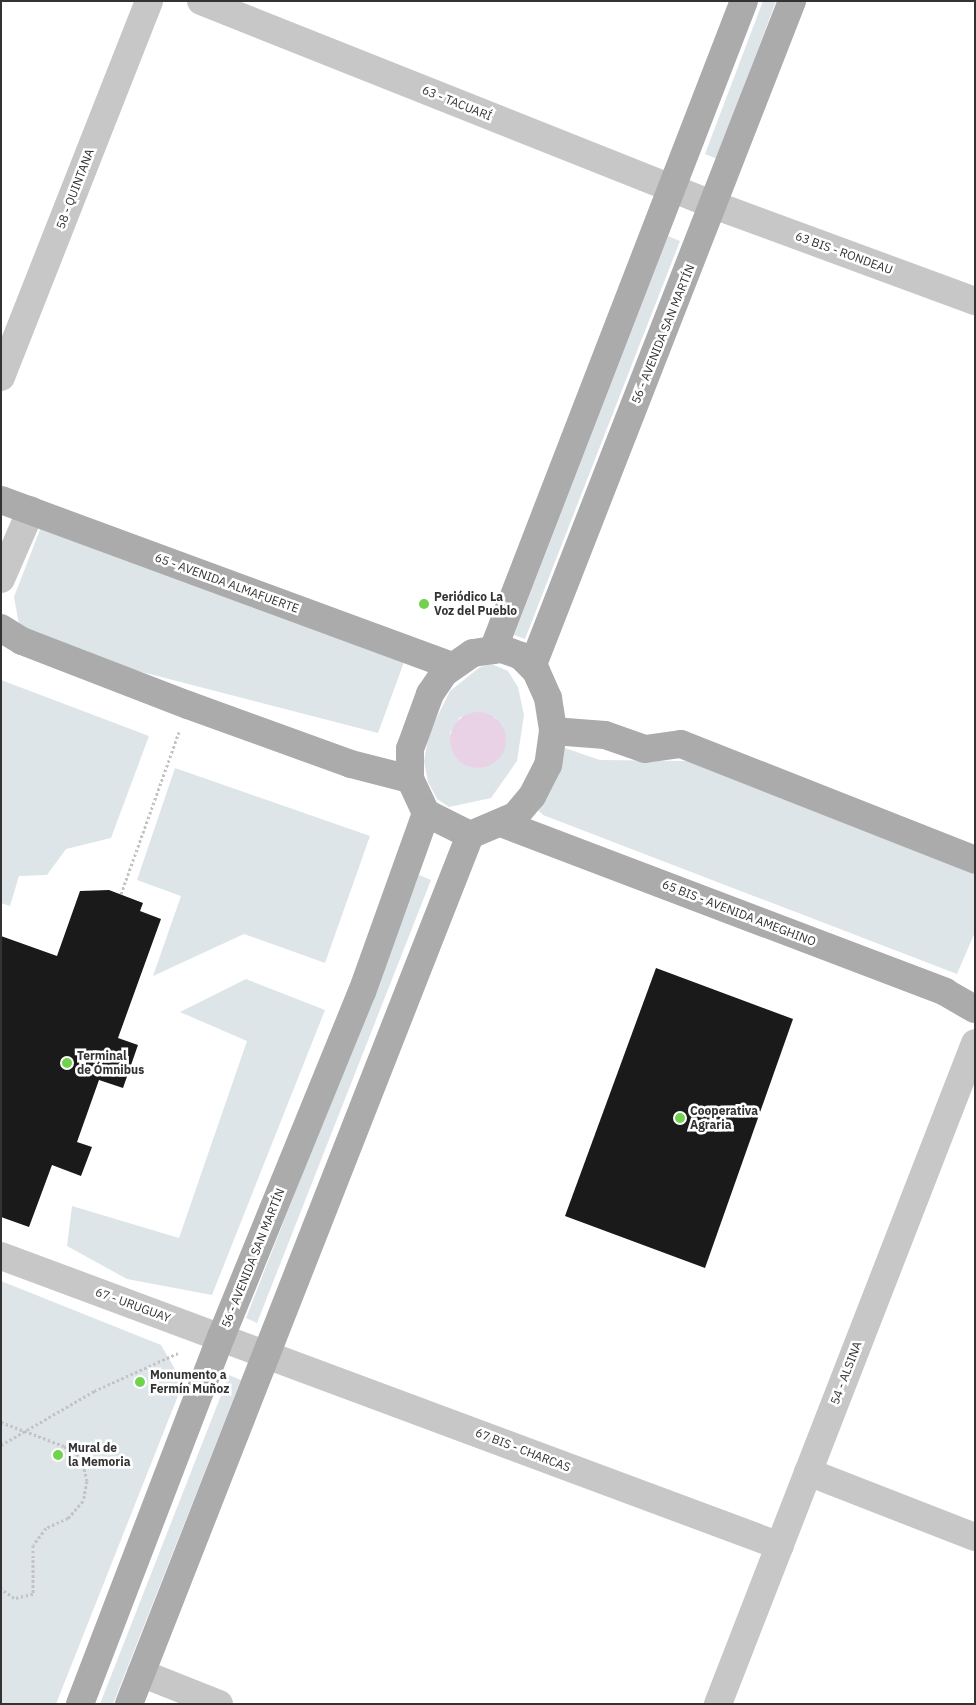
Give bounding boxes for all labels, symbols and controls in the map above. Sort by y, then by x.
street label: 63 - TACUARÍ [420,82,494,124]
street label: 58 - QUINTANA [53,147,97,231]
street label: 63 BIS - RONDEAU [793,229,895,277]
street label: 56 - AVENIDA SAN MARTÍN [628,262,698,406]
street label: 65 - AVENIDA ALMAFUERTE [153,550,301,616]
place label: Periódico La Voz del Pueblo [434,590,517,618]
marker: Periódico La Voz del Pueblo [418,598,430,610]
street label: 65 BIS - AVENIDA AMEGHINO [660,877,818,949]
place label: Terminal de Ómnibus [77,1049,144,1077]
marker: Terminal de Ómnibus [61,1057,73,1069]
place label: Cooperativa Agraria [690,1104,758,1132]
marker: Cooperativa Agraria [674,1112,686,1124]
street label: 56 - AVENIDA SAN MARTÍN [218,1186,288,1330]
street label: 67 - URUGUAY [93,1285,173,1325]
street label: 54 - ALSINA [827,1339,865,1407]
place label: Monumento a Fermín Muñoz [150,1368,229,1396]
marker: Monumento a Fermín Muñoz [134,1376,146,1388]
street label: 67 BIS - CHARCAS [473,1425,573,1475]
place label: Mural de la Memoria [68,1441,130,1469]
marker: Mural de la Memoria [52,1449,64,1461]

